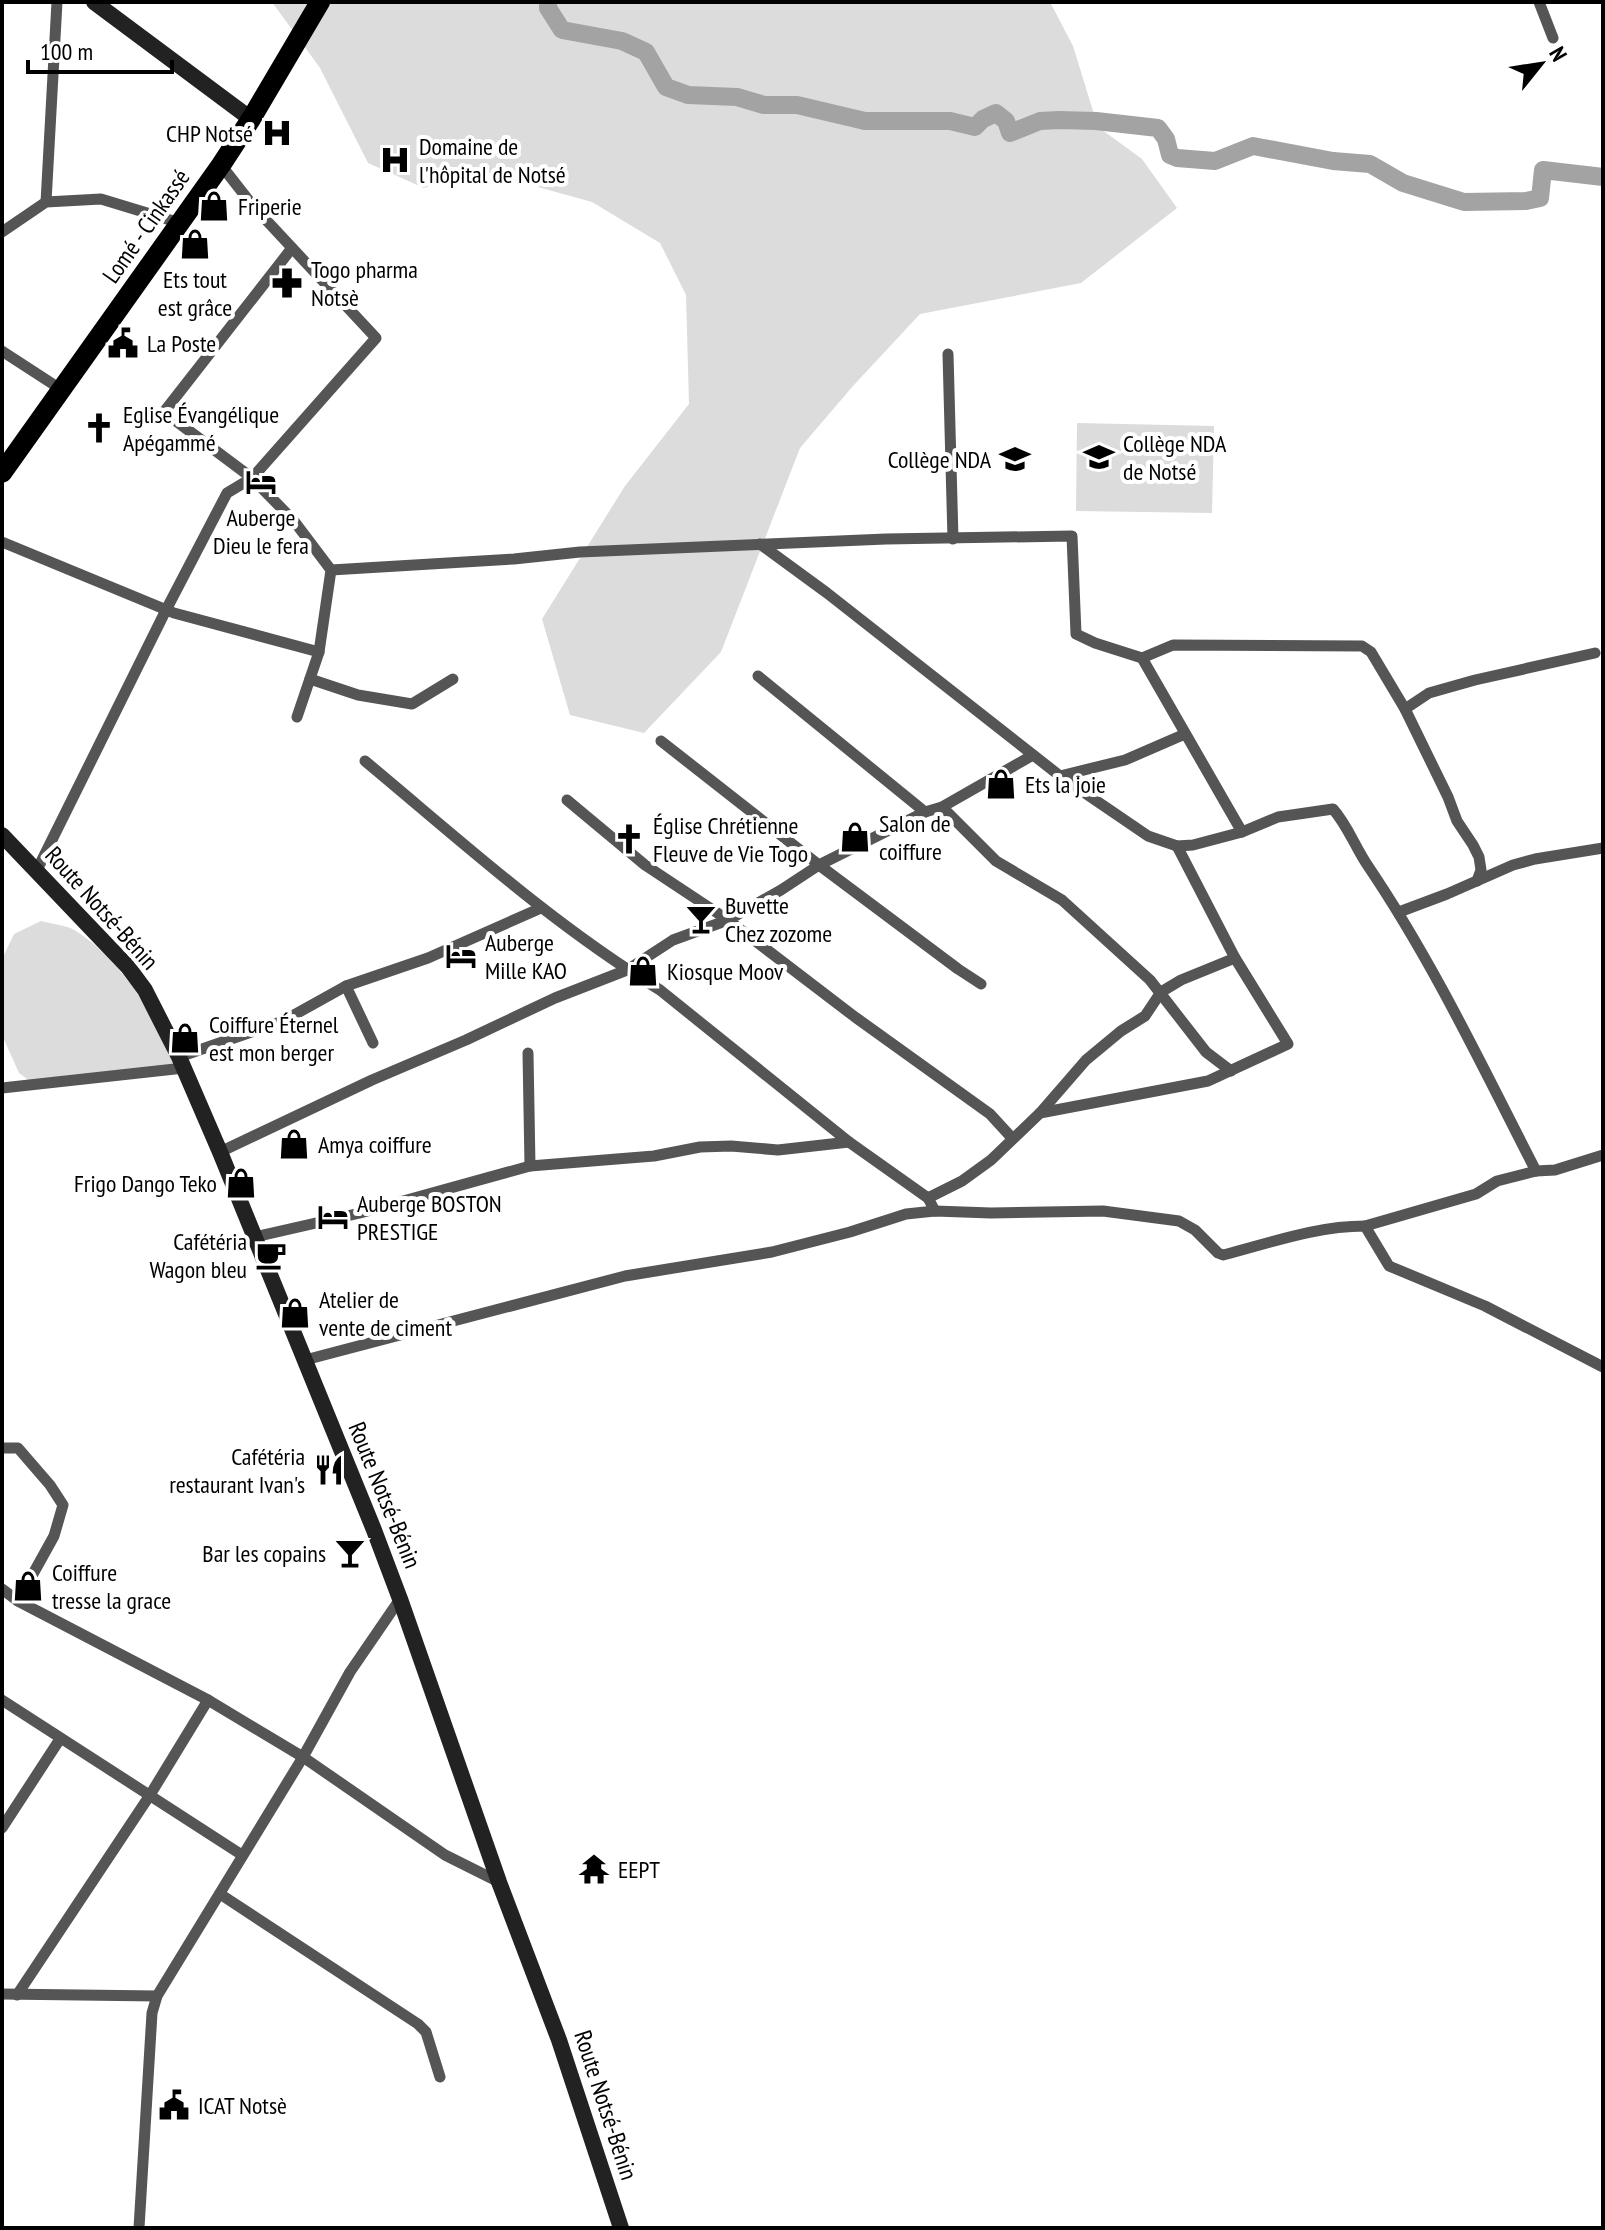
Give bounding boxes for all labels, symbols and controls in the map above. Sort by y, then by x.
scale bar [28,24,172,74]
north arrow [1501,24,1581,104]
text: 100 m [40,36,93,67]
text: N [1543,42,1573,66]
hospital icon: CHP Notsé [260,116,294,150]
place label: CHP Notsé [166,118,253,149]
place label: Domaine de l'hôpital de Notsé [419,131,566,190]
hospital icon: Domaine de l'hôpital de Notsé [378,143,412,177]
street label: Lomé - Cinkassé [95,163,197,289]
shop icon: Friperie [197,189,231,223]
place label: Friperie [238,191,302,222]
shop icon: Ets tout est grâce [178,227,212,261]
place label: Togo pharma Notsè [311,254,418,313]
place label: Ets tout est grâce [158,264,232,323]
pharmacy icon: Togo pharma Notsè [270,266,304,300]
public building icon: La Poste [106,326,140,360]
place label: La Poste [147,328,216,359]
place label: Eglise Évangélique Apégammé [123,399,279,458]
church icon: Eglise Évangélique Apégammé [82,411,116,445]
place label: Collège NDA de Notsé [1123,428,1227,487]
school or university icon: Collège NDA de Notsé [1082,440,1116,474]
school or university icon: Collège NDA [998,442,1032,476]
place label: Collège NDA [888,444,992,475]
hotel icon: Auberge Dieu le fera [244,465,278,499]
place label: Auberge Dieu le fera [213,502,309,561]
shop icon: Ets la joie [984,767,1018,801]
place label: Ets la joie [1025,769,1106,800]
place label: Salon de coiffure [879,808,951,867]
place label: Église Chrétienne Fleuve de Vie Togo [653,810,808,869]
shop icon: Salon de coiffure [838,820,872,854]
church icon: Église Chrétienne Fleuve de Vie Togo [612,822,646,856]
street label: Route Notsé-Bénin [39,840,165,976]
place label: Buvette Chez zozome [725,890,832,949]
bar icon: Buvette Chez zozome [684,902,718,936]
place label: Auberge Mille KAO [485,927,567,986]
hotel icon: Auberge Mille KAO [444,939,478,973]
shop icon: Kiosque Moov [626,954,660,988]
place label: Kiosque Moov [667,956,784,987]
place label: Coiffure Éternel est mon berger [209,1009,339,1068]
shop icon: Coiffure Éternel est mon berger [168,1021,202,1055]
shop icon: Amya coiffure [277,1127,311,1161]
place label: Amya coiffure [318,1129,432,1160]
shop icon: Frigo Dango Teko [224,1166,258,1200]
place label: Frigo Dango Teko [74,1168,217,1199]
place label: Auberge BOSTON PRESTIGE [357,1188,502,1247]
hotel icon: Auberge BOSTON PRESTIGE [316,1200,350,1234]
place label: Cafétéria Wagon bleu [149,1226,247,1285]
cafe icon: Cafétéria Wagon bleu [254,1238,288,1272]
place label: Atelier de vente de ciment [319,1284,452,1343]
shop icon: Atelier de vente de ciment [278,1296,312,1330]
street label: Route Notsé-Bénin [342,1417,428,1573]
place label: Cafétéria restaurant Ivan's [169,1441,305,1500]
restaurant icon: Cafétéria restaurant Ivan's [312,1453,346,1487]
bar icon: Bar les copains [333,1536,367,1570]
place label: Bar les copains [202,1538,326,1569]
place label: Coiffure tresse la grace [52,1557,171,1616]
shop icon: Coiffure tresse la grace [11,1569,45,1603]
temple icon: EEPT [577,1852,611,1886]
place label: EEPT [618,1854,660,1885]
street label: Route Notsé-Bénin [567,2026,645,2184]
public building icon: ICAT Notsè [157,2088,191,2122]
place label: ICAT Notsè [198,2090,287,2121]

